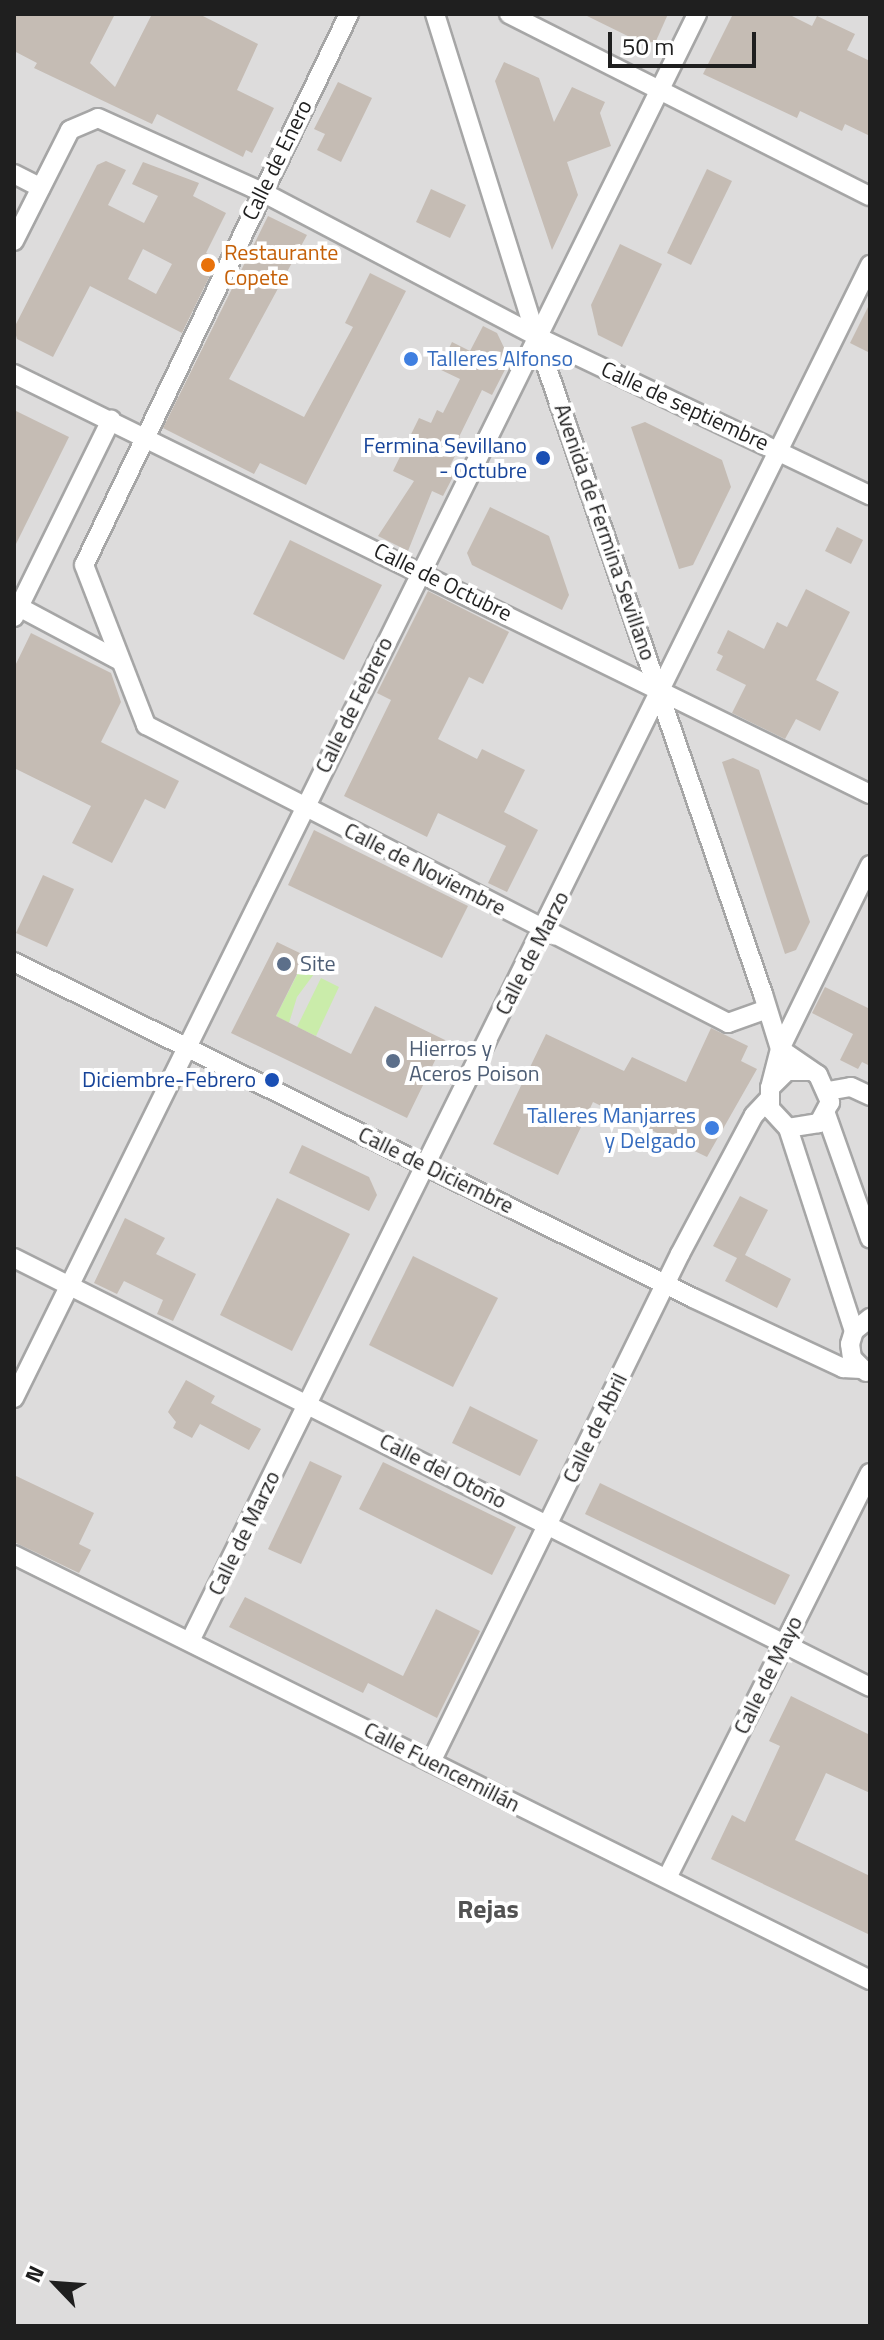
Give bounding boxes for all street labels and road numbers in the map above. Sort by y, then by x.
street label: Calle de Enero [236,95,318,225]
street label: Calle de septiembre [597,356,773,456]
street label: Avenida de Fermina Sevillano [549,400,661,664]
street label: Calle de Octubre [370,537,516,627]
street label: Calle de Febrero [310,633,398,777]
street label: Calle de Noviembre [340,817,510,921]
street label: Calle de Marzo [490,887,574,1019]
street label: Calle de Diciembre [354,1121,518,1219]
street label: Calle de Abril [557,1369,633,1487]
street label: Calle del Otoño [375,1428,511,1514]
street label: Calle de Marzo [202,1466,286,1600]
street label: Calle de Mayo [728,1612,808,1738]
street label: Calle Fuencemillán [360,1716,524,1818]

